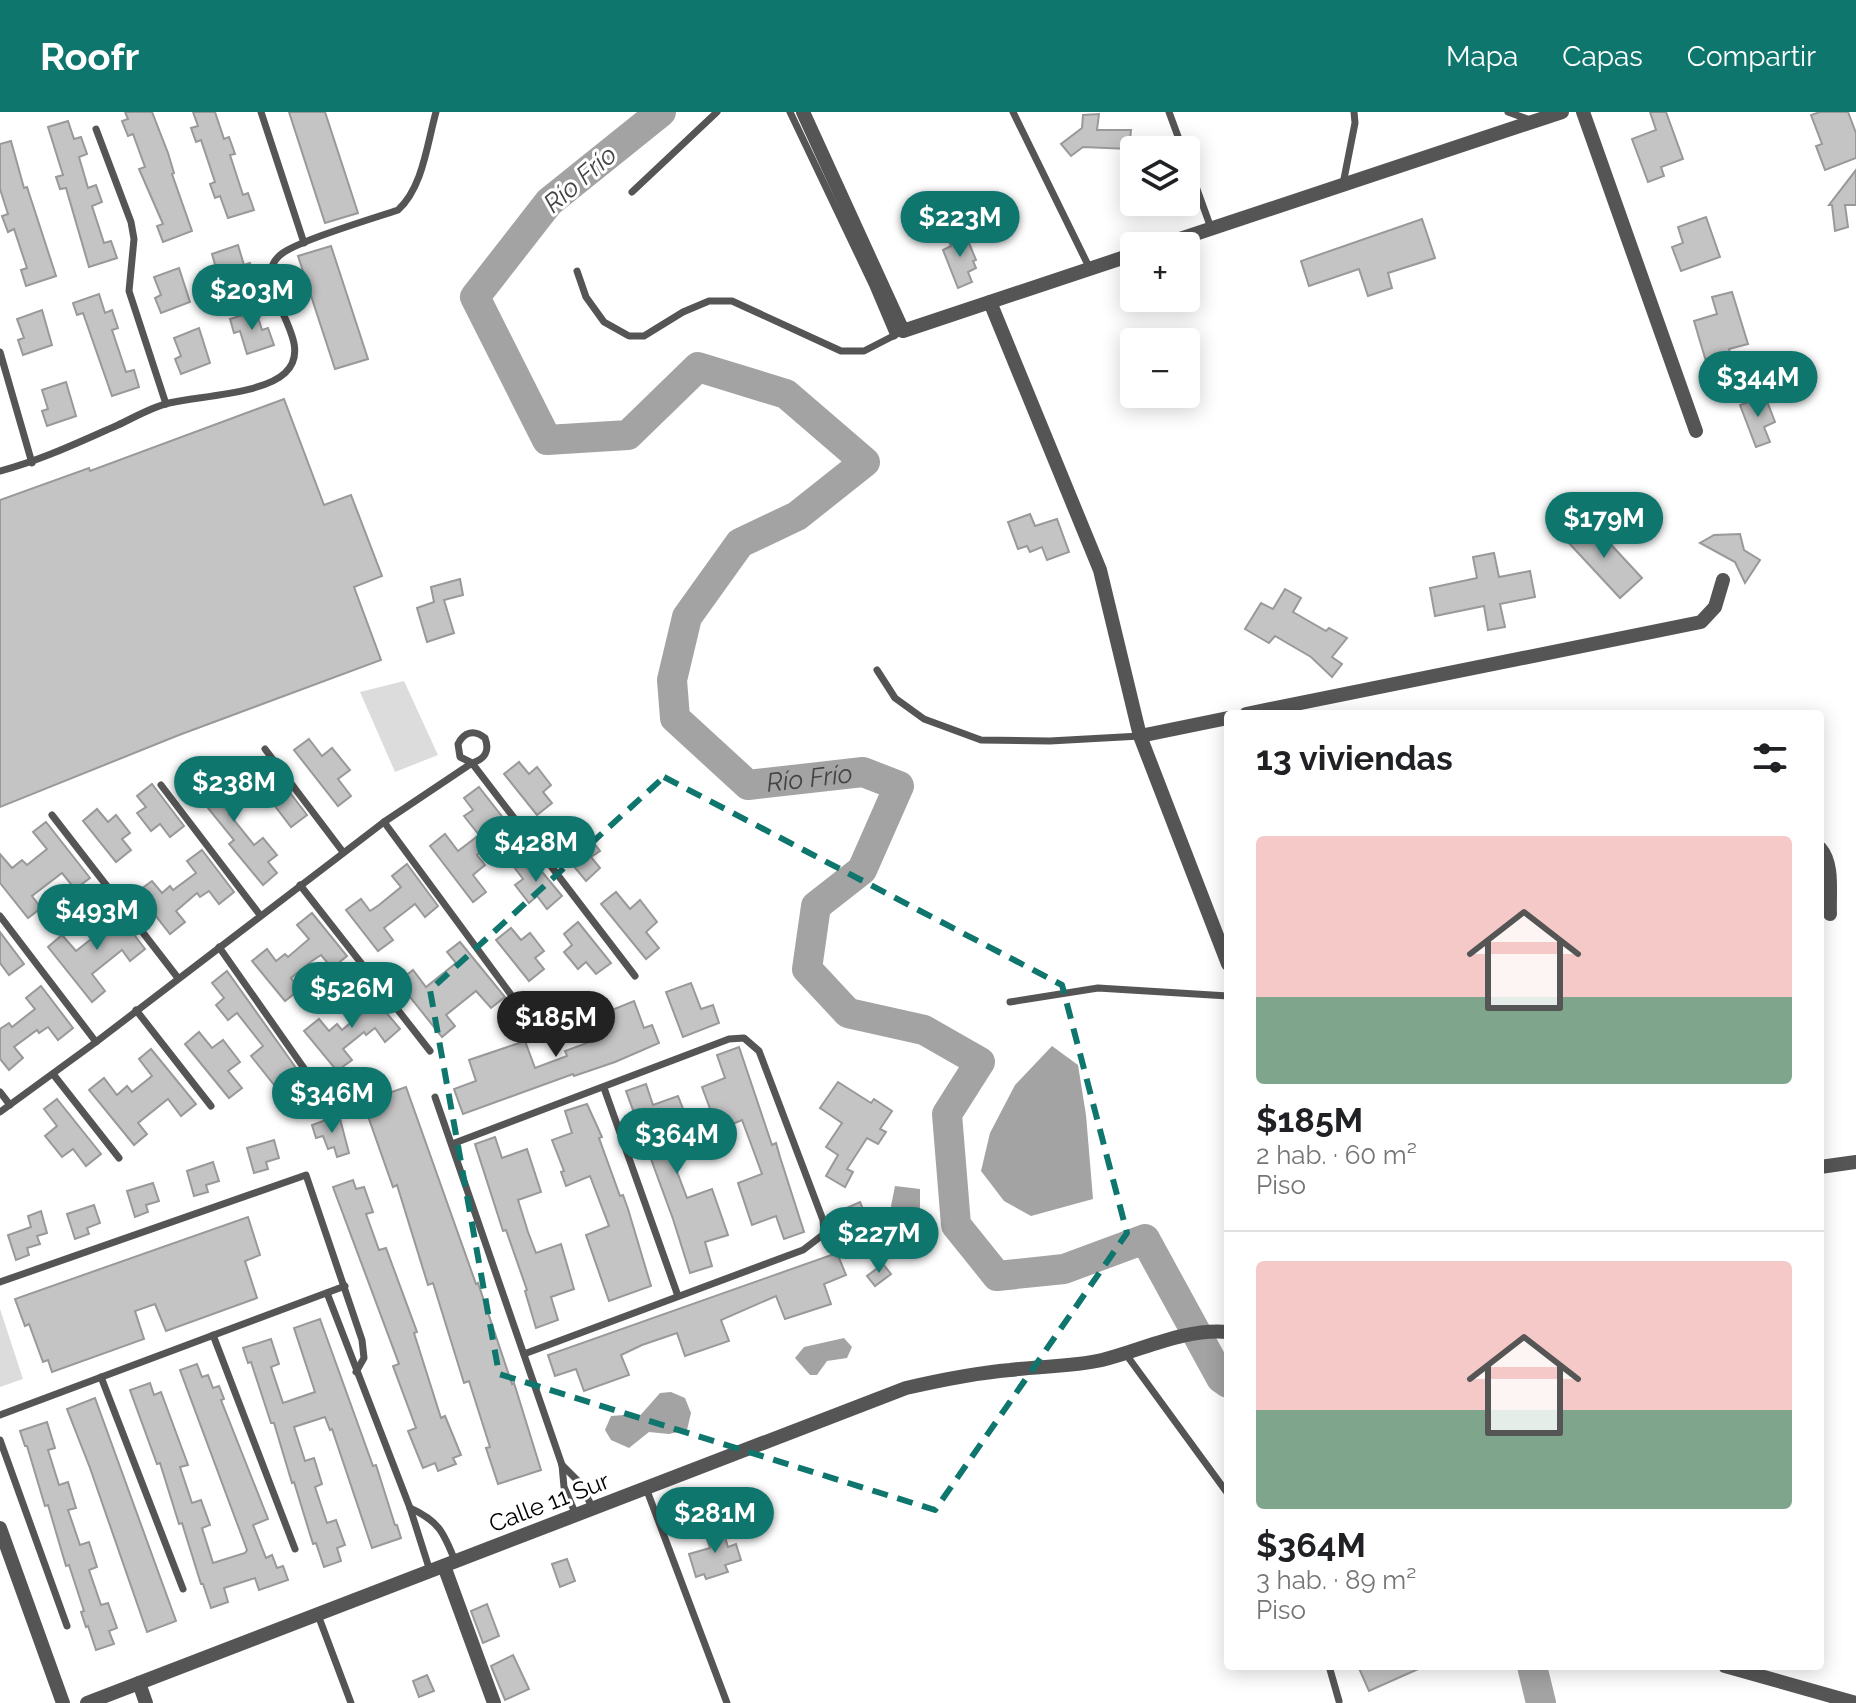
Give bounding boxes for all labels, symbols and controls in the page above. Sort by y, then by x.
text: Roofr [40,34,139,79]
text: Mapa [1446,40,1518,73]
text: Capas [1562,40,1643,73]
text: Compartir [1687,40,1816,73]
map controls [1120,136,1200,408]
button: layers [1120,136,1200,216]
water label: Río Frío [538,139,622,219]
pin: $223M [904,191,1016,259]
text: $223M [919,202,1001,232]
button: + [1120,232,1200,312]
pin: $203M [196,264,308,332]
text: $203M [210,275,294,305]
button: − [1120,328,1200,408]
pin: $344M [1702,351,1814,419]
text: $344M [1716,362,1800,392]
pin: $179M [1548,492,1660,560]
text: $179M [1563,503,1645,533]
icon: filters [1748,736,1792,780]
text: 13 viviendas [1256,738,1453,778]
pin: $238M [178,756,290,824]
water label: Río Frío [765,758,854,798]
text: $238M [192,767,276,797]
pin: $428M [480,816,592,884]
text: $428M [494,827,578,857]
pin: $493M [41,884,153,952]
icon: home [1452,888,1596,1032]
text: $493M [55,895,139,925]
pin: $526M [296,962,408,1030]
text: $526M [310,973,394,1003]
pin: $185M [500,991,612,1059]
text: $185M [515,1002,597,1032]
pin: $346M [276,1067,388,1135]
text: $346M [290,1078,374,1108]
text: $185M [1256,1100,1363,1140]
pin: $364M [621,1108,733,1176]
text: $364M [635,1119,719,1149]
text: 2 hab. · 60 m² [1256,1140,1417,1170]
text: Piso [1256,1170,1306,1200]
pin: $227M [823,1207,935,1275]
text: $227M [838,1218,920,1248]
icon: home [1452,1313,1596,1457]
street label: Calle 11 Sur [485,1466,614,1538]
pin: $281M [659,1487,771,1555]
text: $281M [674,1498,756,1528]
text: $364M [1256,1525,1366,1565]
text: 3 hab. · 89 m² [1256,1565,1416,1595]
text: Piso [1256,1595,1306,1625]

